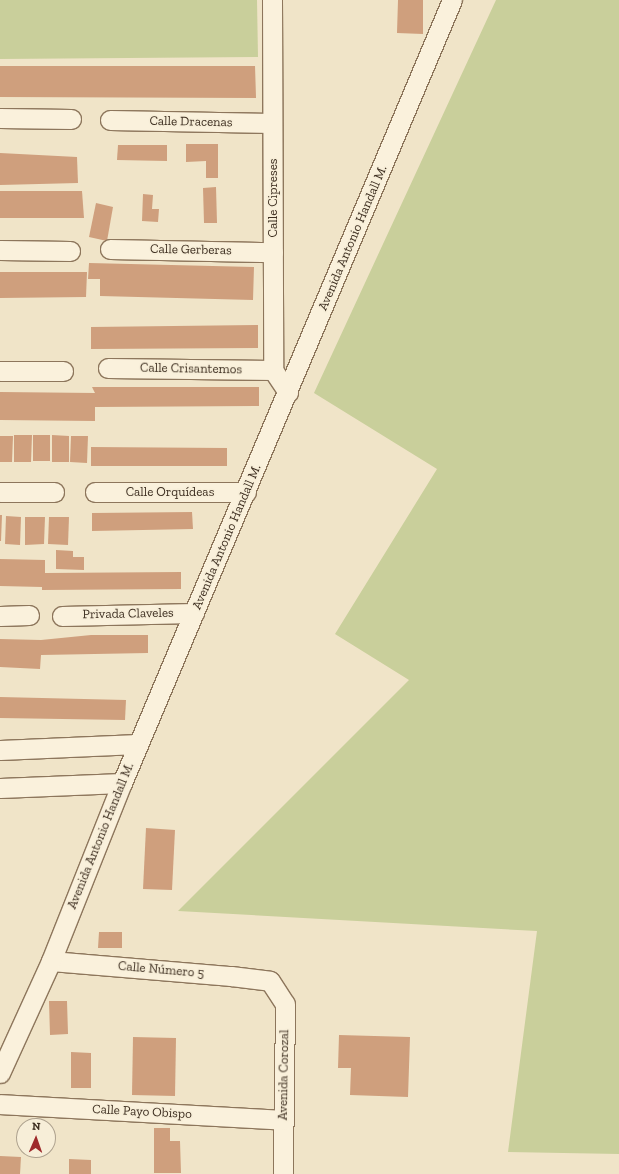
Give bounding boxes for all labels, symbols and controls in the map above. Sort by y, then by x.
street label: Calle Dracenas [149,113,233,131]
street label: Calle Cipreses [265,159,281,237]
street label: Avenida Antonio Handall M. [315,163,391,313]
street label: Calle Gerberas [150,241,232,259]
street label: Calle Crisantemos [140,360,242,378]
street label: Avenida Antonio Handall M. [189,462,265,612]
street label: Calle Orquídeas [126,484,214,500]
street label: Privada Claveles [82,605,174,623]
street label: Avenida Antonio Handall M. [64,760,138,912]
street label: Calle Número 5 [117,958,205,982]
street label: Avenida Corozal [275,1029,293,1121]
street label: Calle Payo Obispo [92,1102,192,1122]
north arrow [16,1118,56,1158]
text: N [32,1120,41,1133]

